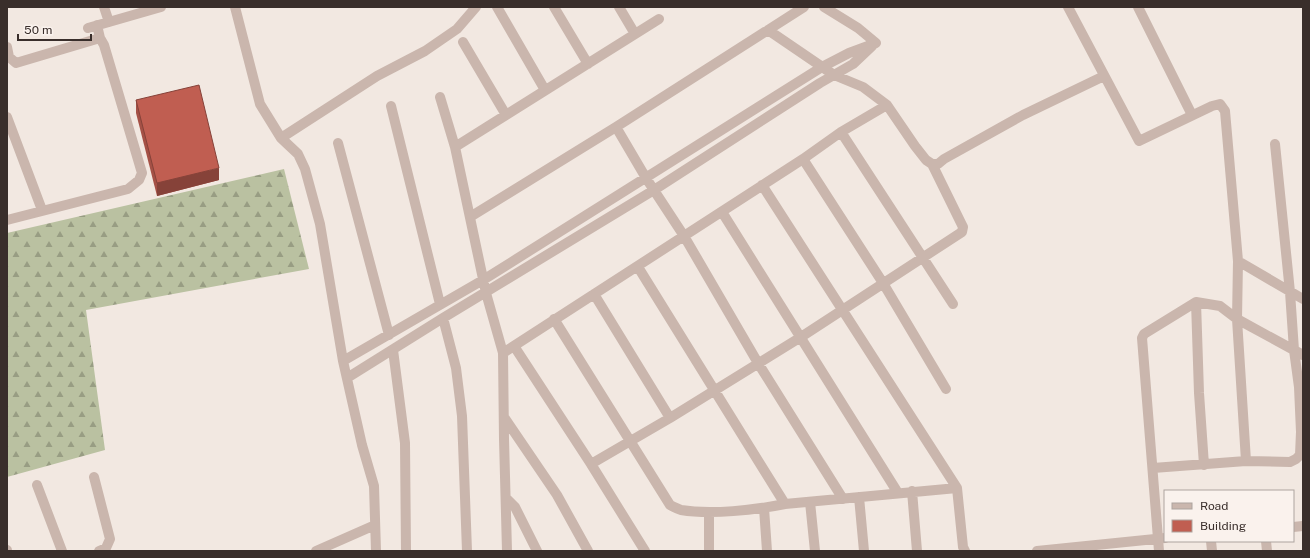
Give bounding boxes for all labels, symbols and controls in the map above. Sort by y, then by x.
scale bar [18,16,91,42]
text: 50 m [24,23,52,37]
legend [1164,490,1294,542]
text: Road [1200,499,1228,513]
text: Building [1200,519,1246,533]

